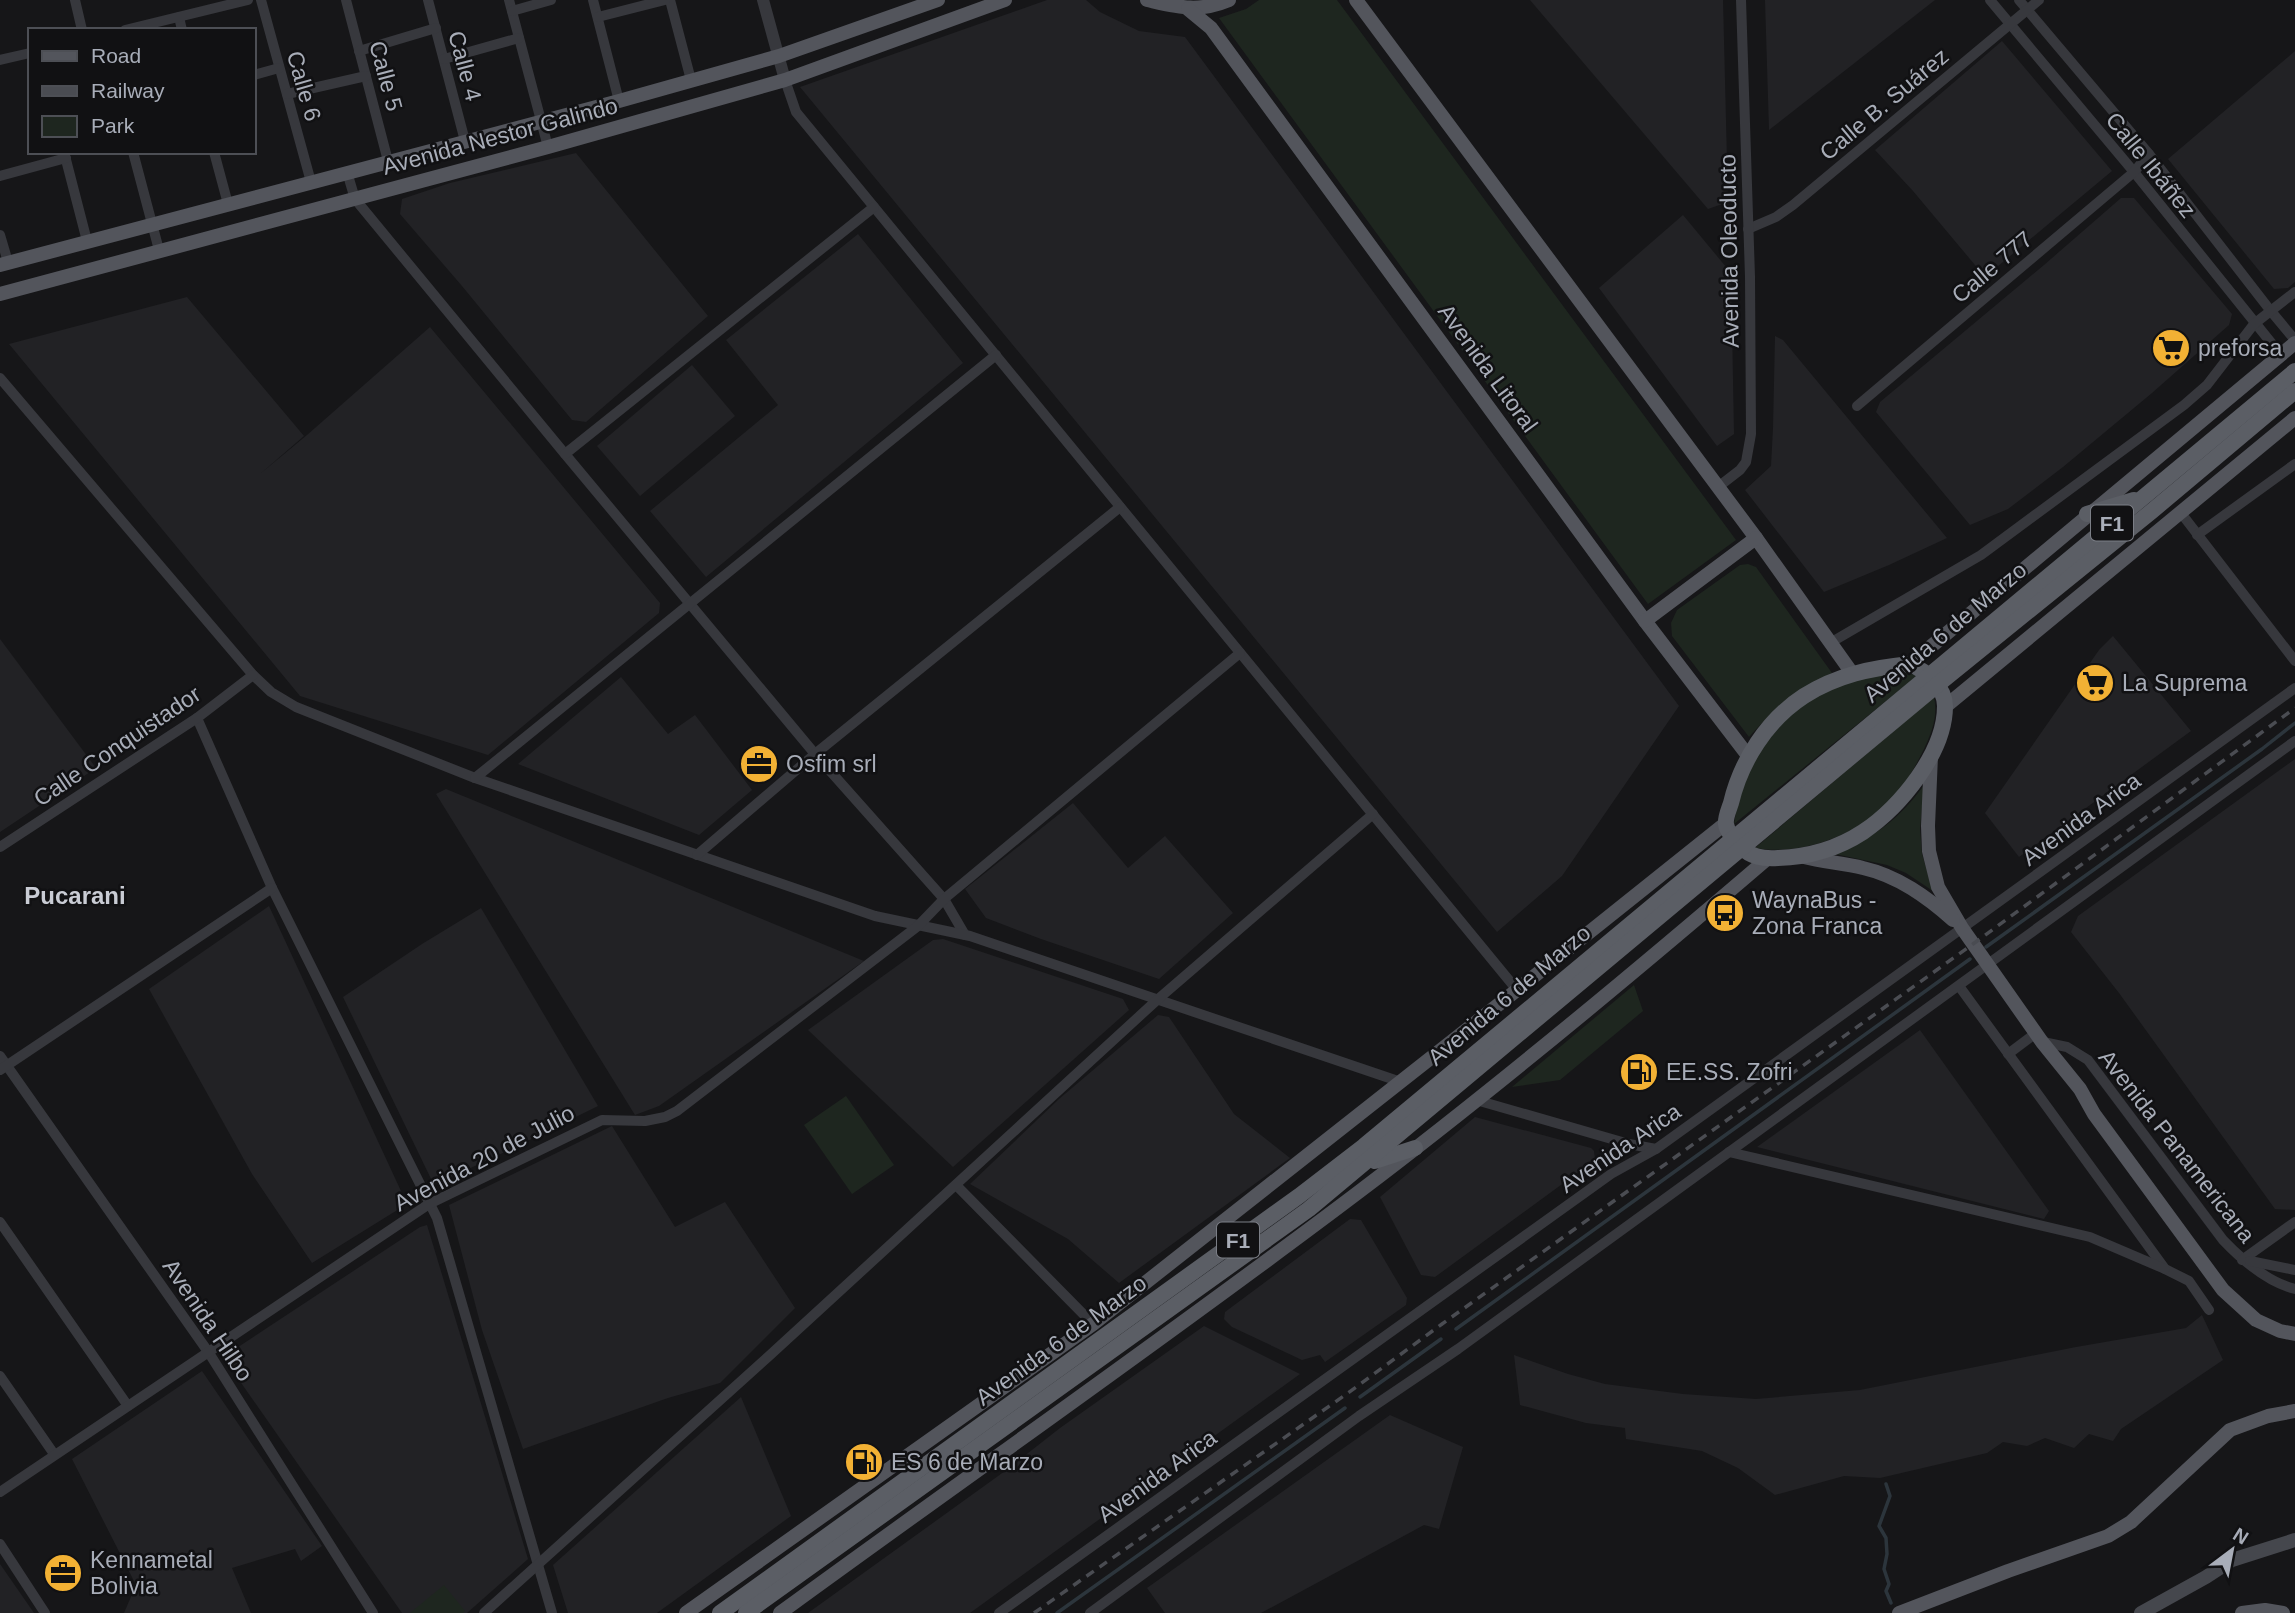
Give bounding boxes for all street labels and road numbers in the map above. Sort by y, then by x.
street label: Calle 4 [443,28,487,104]
street label: Calle 5 [364,38,408,114]
street label: Calle B. Suárez [1814,43,1954,165]
street label: Calle 6 [282,48,326,124]
street label: Avenida Nestor Galindo [380,92,620,180]
street label: Calle Ibáñez [2101,107,2201,223]
street label: Avenida Oleoducto [1714,154,1744,348]
street label: Calle 777 [1946,226,2038,308]
street label: Avenida Litoral [1433,299,1543,437]
road number: F1 [2091,505,2133,540]
street label: Avenida 6 de Marzo [1858,556,2032,708]
street label: Calle Conquistador [29,680,206,811]
street label: Avenida Arica [2017,767,2146,871]
street label: Avenida 6 de Marzo [1422,919,1596,1071]
street label: Avenida Panamericana [2094,1044,2260,1248]
street label: Avenida Arica [1555,1098,1686,1198]
street label: Avenida 20 de Julio [389,1099,579,1217]
road number: F1 [1217,1222,1259,1258]
street label: Avenida Hilbo [158,1254,258,1386]
street label: Avenida 6 de Marzo [971,1269,1151,1411]
street label: Avenida Arica [1093,1424,1222,1528]

